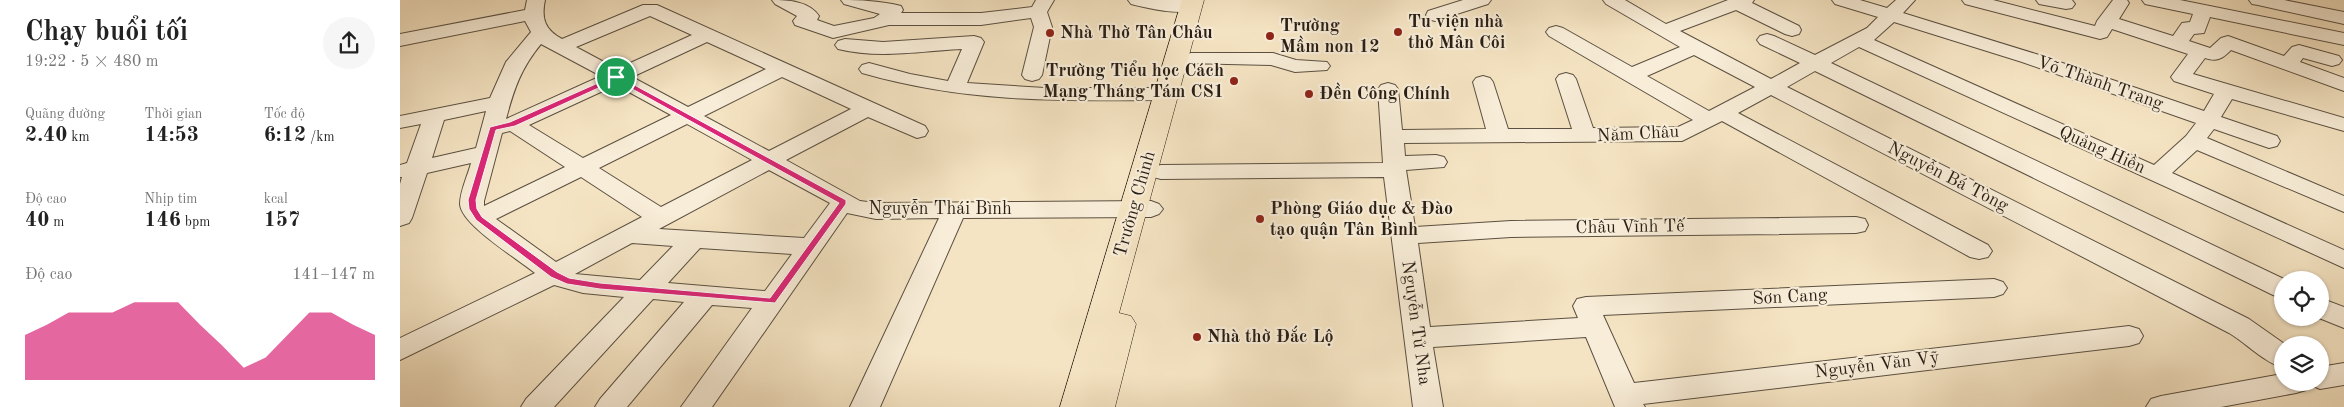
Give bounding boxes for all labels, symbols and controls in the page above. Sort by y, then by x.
place label: Tu viện nhà thờ Mân Côi [1408,13,1505,52]
button: share [323,17,375,69]
place label: Trường Mầm non 12 [1280,17,1380,56]
text: Chạy buổi tối [25,19,188,47]
place label: Nhà Thờ Tân Châu [1060,24,1213,42]
marker: Tu viện nhà thờ Mân Côi [1392,26,1404,38]
marker: Nhà Thờ Tân Châu [1044,27,1056,39]
marker: Trường Mầm non 12 [1264,30,1276,42]
street label: Võ Thành Trang [2034,53,2166,113]
text: 19:22 · 5 × 480 m [25,54,158,70]
pin [595,56,637,98]
place label: Trường Tiểu học Cách Mạng Tháng Tám CS1 [1043,60,1224,101]
icon: arrive [602,63,630,91]
marker: Trường Tiểu học Cách Mạng Tháng Tám CS1 [1228,75,1240,87]
place label: Đền Công Chính [1319,82,1450,103]
marker: Đền Công Chính [1303,88,1315,100]
text: Quãng đường [25,107,105,121]
text: Thời gian [144,107,202,121]
text: Tốc độ [264,107,305,121]
street label: Quảng Hiền [2056,120,2149,177]
street label: Năm Châu [1596,123,1680,145]
text: 2.40 [25,125,67,146]
text: 14:53 [144,125,199,146]
text: 6:12 [264,125,306,146]
text: km [67,130,90,144]
text: /km [306,130,335,144]
street label: Nguyễn Bá Tòng [1885,137,2013,215]
street label: Trường Chinh [1111,149,1159,259]
text: Độ cao [25,192,67,206]
text: Nhịp tim [144,192,197,206]
text: kcal [264,192,288,206]
street label: Nguyễn Thái Bình [868,198,1012,218]
place label: Phòng Giáo dục & Đào tạo quận Tân Bình [1270,200,1453,239]
text: 40 [25,210,49,231]
text: 146 [144,210,181,231]
text: 157 [264,210,300,231]
marker: Phòng Giáo dục & Đào tạo quận Tân Bình [1254,213,1266,225]
text: m [49,215,64,229]
text: bpm [181,215,210,229]
street label: Châu Vĩnh Tế [1575,216,1686,237]
street label: Nguyễn Tử Nha [1398,259,1436,387]
text: Độ cao [25,267,73,283]
text: 141–147 m [292,267,375,283]
map controls [2274,271,2329,391]
button: locate [2274,271,2329,326]
street label: Sơn Cang [1752,286,1828,308]
place label: Nhà thờ Đắc Lộ [1207,325,1334,346]
marker: Nhà thờ Đắc Lộ [1191,331,1203,343]
button: layers [2274,336,2329,391]
street label: Nguyễn Văn Vỹ [1813,346,1941,382]

